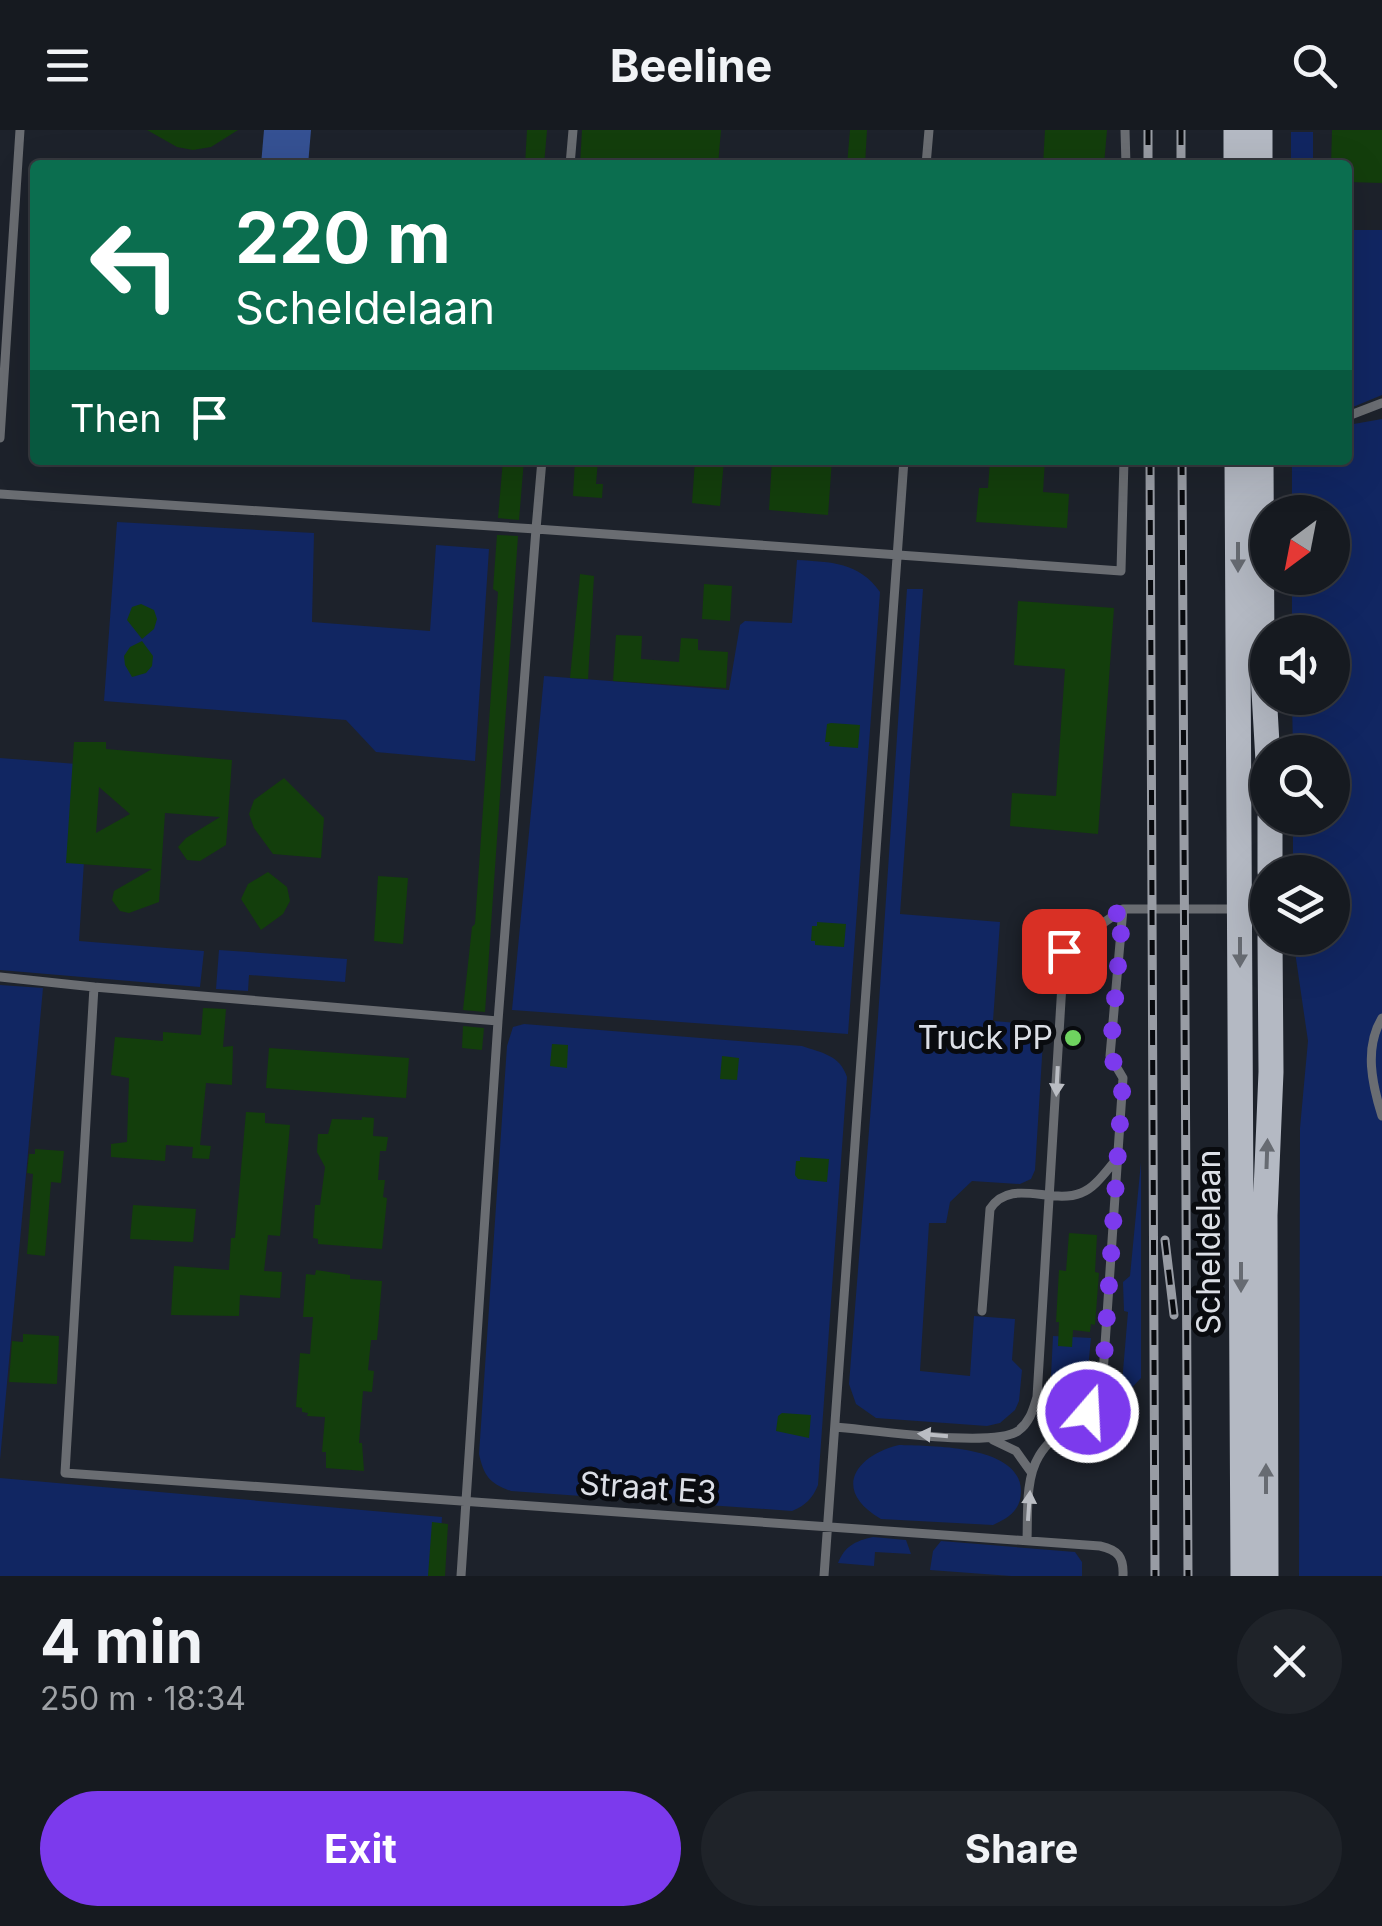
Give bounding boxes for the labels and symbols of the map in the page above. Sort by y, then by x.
north arrow [1250,495,1350,595]
one-way arrow [1230,542,1246,574]
pin [1022,909,1107,994]
one-way arrow [1232,937,1248,969]
place label: Truck PP [917,1018,1053,1057]
marker: Truck PP [1062,1027,1084,1049]
one-way arrow [1049,1065,1065,1097]
one-way arrow [1260,1137,1276,1169]
street label: Scheldelaan [1189,1150,1228,1334]
one-way arrow [1233,1262,1249,1294]
position arrow [1036,1360,1140,1464]
one-way arrow [917,1426,949,1442]
one-way arrow [1258,1462,1274,1494]
street label: Straat E3 [578,1463,718,1512]
one-way arrow [1021,1490,1037,1522]

